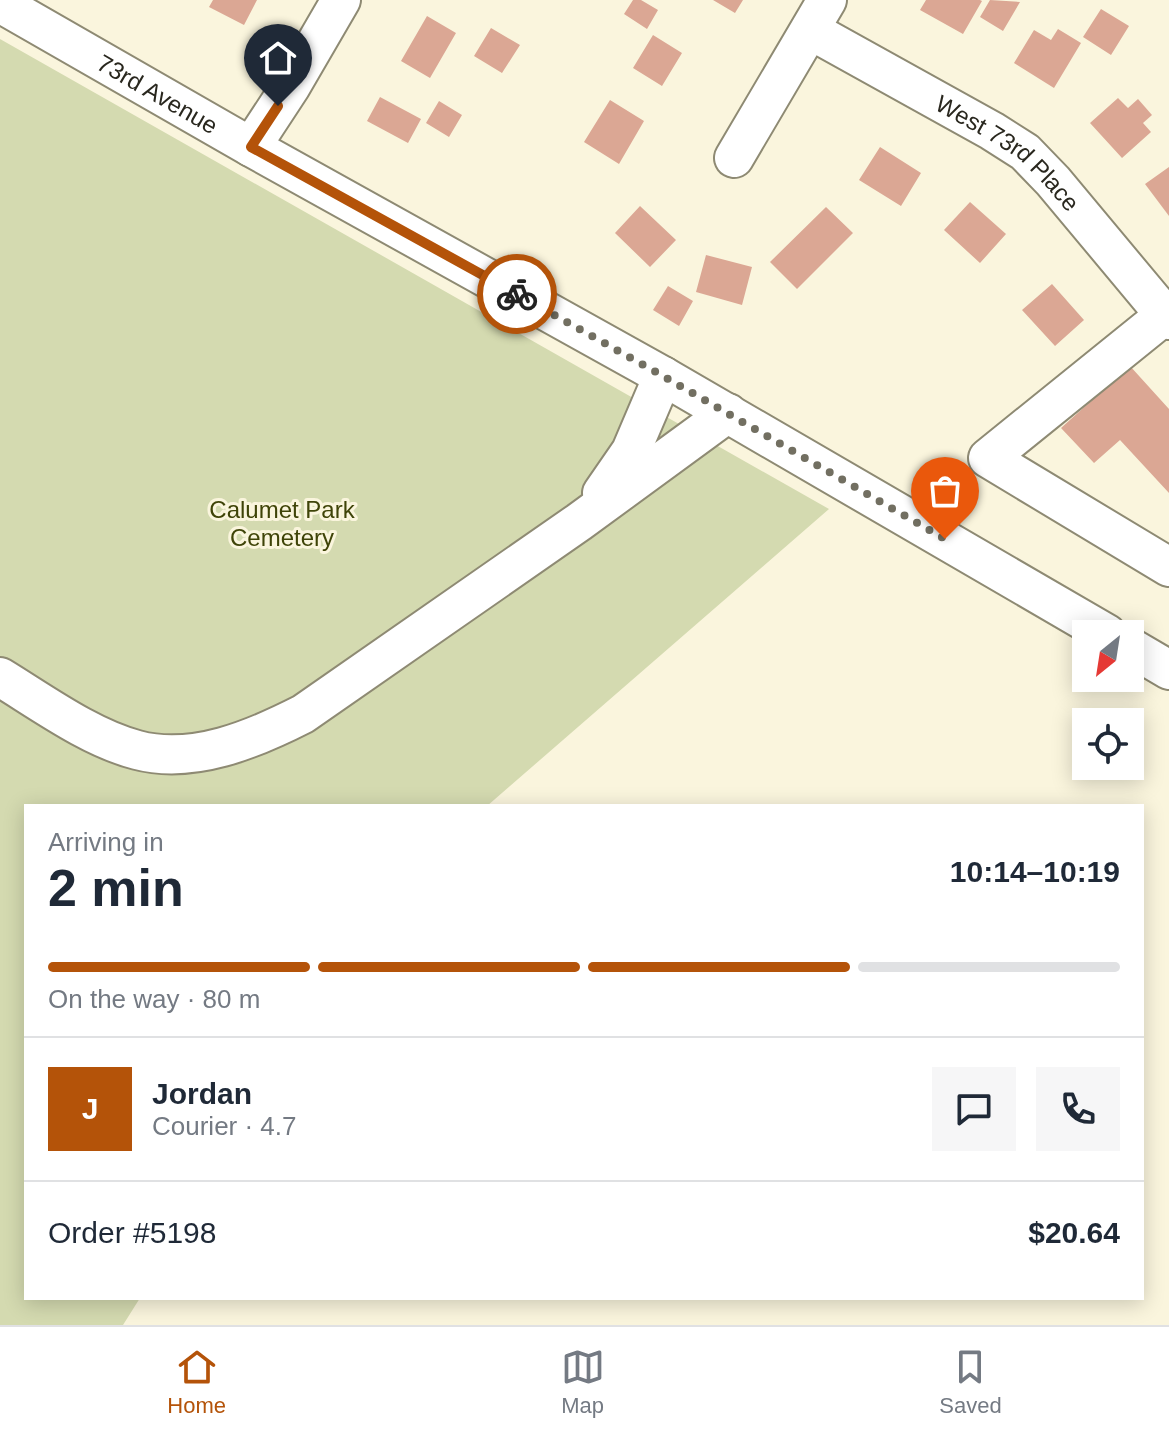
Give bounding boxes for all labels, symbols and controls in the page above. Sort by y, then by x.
pin [244,24,312,106]
icon: home [256,36,300,80]
street label: 73rd Avenue [93,48,223,139]
street label: West 73rd Place [931,89,1085,216]
courier [477,254,557,334]
icon: bike [495,272,539,316]
pin [911,457,979,539]
icon: bag [923,469,967,513]
park label: Calumet Park Cemetery [209,496,356,551]
north arrow [1072,620,1144,692]
map controls [1072,620,1144,780]
button: locate [1072,708,1144,780]
text: Arriving in [48,827,164,857]
text: 10:14–10:19 [950,855,1120,888]
text: 2 min [48,859,184,917]
text: On the way · 80 m [48,984,260,1014]
button: chat [932,1067,1016,1151]
button: phone [1036,1067,1120,1151]
text: Jordan [152,1077,252,1110]
text: J [82,1092,98,1125]
text: Courier · 4.7 [152,1111,297,1141]
text: Order #5198 [48,1216,216,1249]
text: $20.64 [1028,1216,1120,1249]
tab: Home [167,1345,226,1419]
tab: Map [561,1345,605,1419]
tab: Saved [939,1345,1002,1419]

